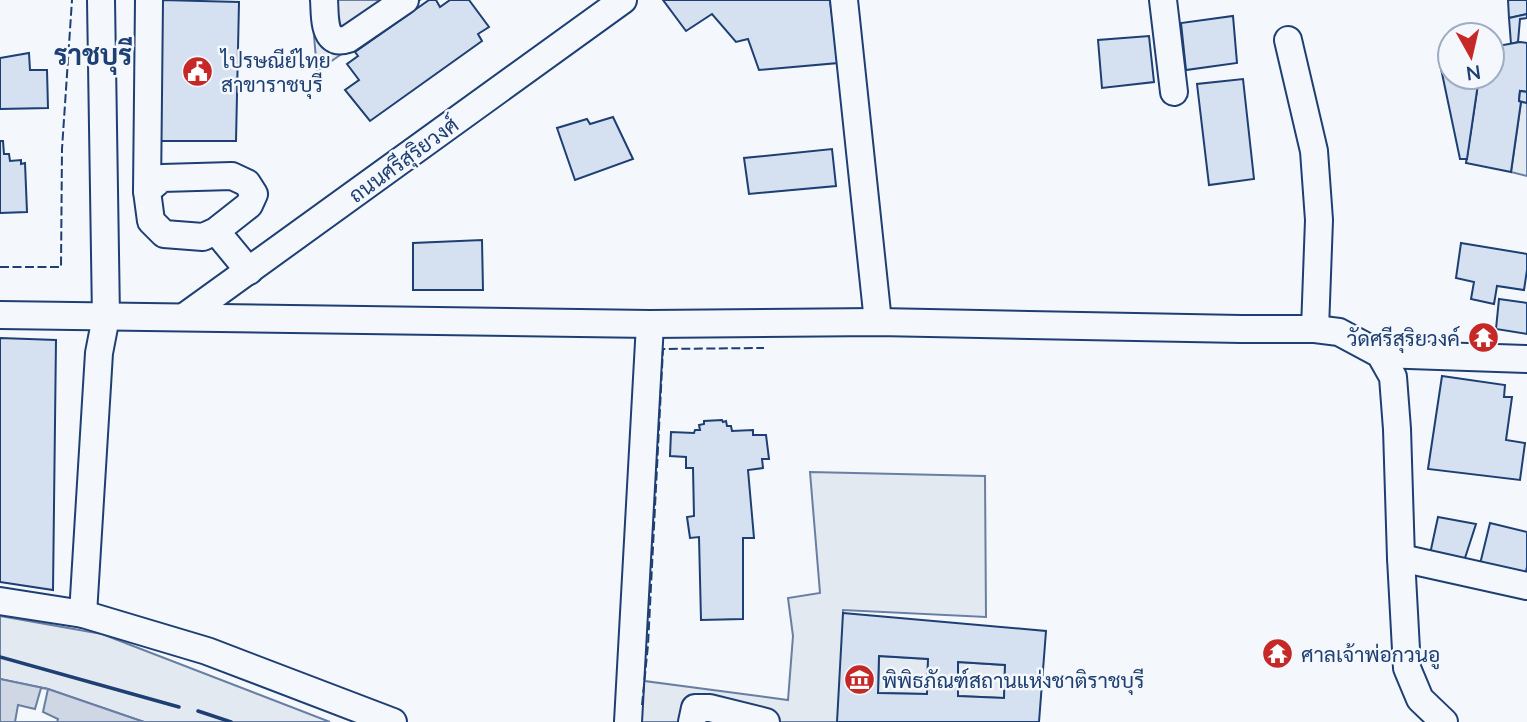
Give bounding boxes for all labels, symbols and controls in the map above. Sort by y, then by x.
north arrow [1436,21,1506,91]
district label: ราชบุรี [54,37,132,75]
place label: ไปรษณีย์ไทย สาขาราชบุรี [219,47,331,99]
public building icon: ไปรษณีย์ไทย สาขาราชบุรี [181,54,215,88]
text: N [1465,61,1482,86]
street label: ถนนศรีสุริยวงศ์ [343,111,464,209]
temple icon: วัดศรีสุริยวงค์ [1466,320,1500,354]
place label: วัดศรีสุริยวงค์ [1347,325,1460,353]
temple icon: ศาลเจ้าพ่อกวนอู [1261,636,1295,670]
place label: ศาลเจ้าพ่อกวนอู [1301,641,1440,670]
museum icon: พิพิธภัณฑ์สถานแห่งชาติราชบุรี [842,662,876,696]
place label: พิพิธภัณฑ์สถานแห่งชาติราชบุรี [882,667,1144,695]

